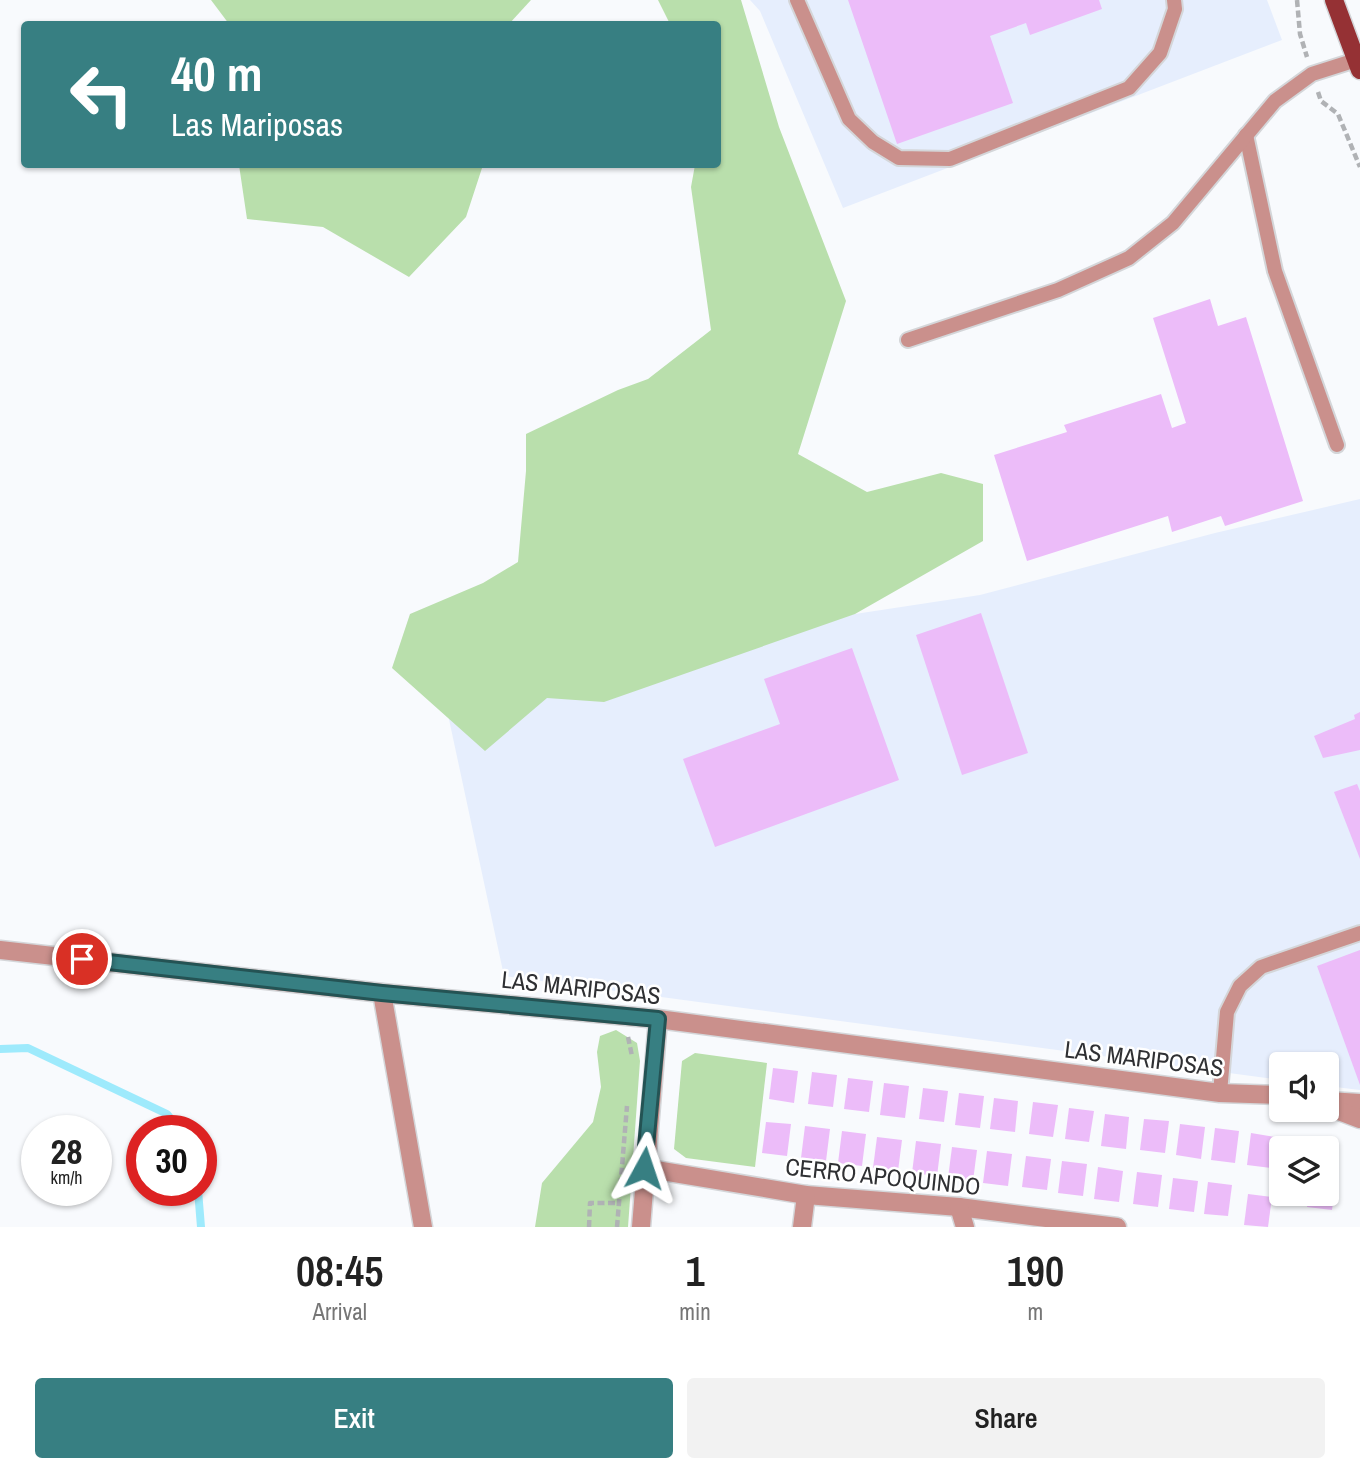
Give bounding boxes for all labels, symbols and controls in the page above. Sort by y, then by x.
text: 40 m [171,40,263,106]
icon: left [56,49,147,140]
text: Las Mariposas [171,103,343,146]
pin [52,929,112,989]
icon: arrive [63,940,101,978]
street label: LAS MARIPOSAS [500,963,662,1011]
street label: LAS MARIPOSAS [1063,1032,1225,1084]
map controls [1269,1052,1339,1206]
button: sound [1269,1052,1339,1122]
speed limit sign: 30 [126,1115,217,1206]
text: 28 [51,1128,82,1175]
position arrow [607,1131,681,1205]
button: layers [1269,1136,1339,1206]
street label: CERRO APOQUINDO [784,1150,982,1202]
text: km/h [51,1165,83,1190]
text: 08:45 [296,1243,383,1299]
text: 1 [685,1243,705,1299]
text: 190 [1007,1243,1064,1299]
text: Arrival [312,1296,367,1327]
text: min [679,1296,711,1327]
text: m [1028,1296,1043,1327]
button: Exit [35,1378,673,1458]
button: Share [687,1378,1325,1458]

